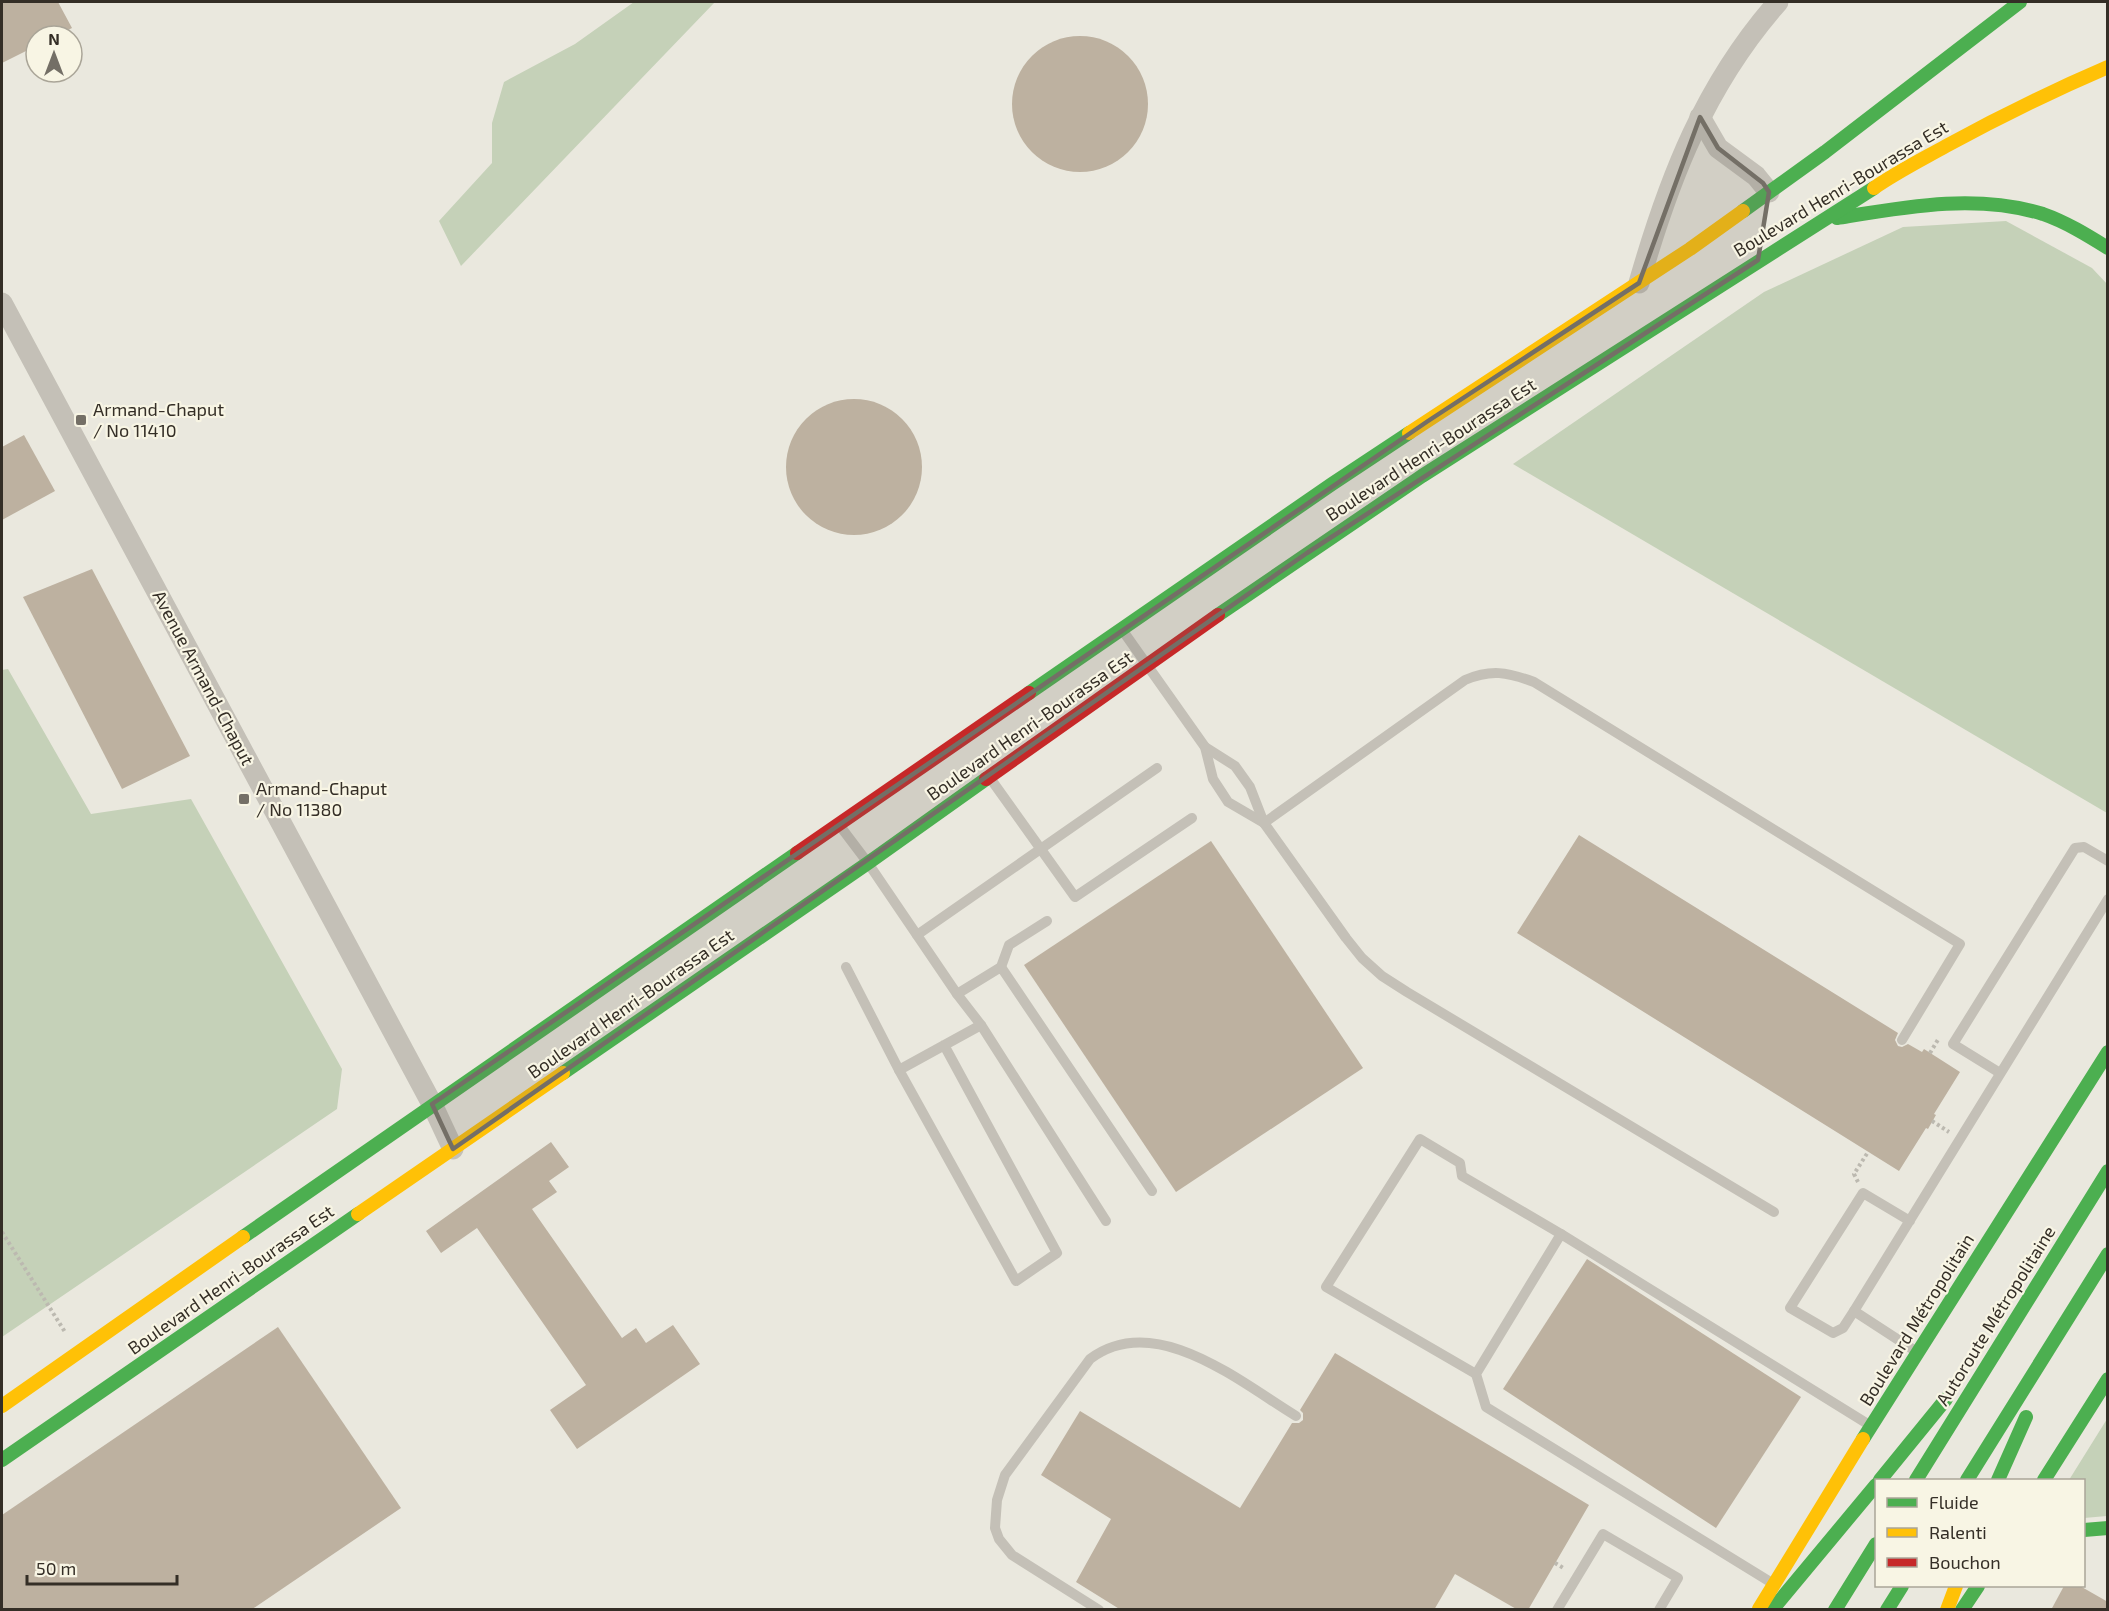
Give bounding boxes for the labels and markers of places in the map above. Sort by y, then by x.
place label: Armand-Chaput / No 11410 [93,398,224,441]
marker: Armand-Chaput / No 11410 [74,413,88,427]
place label: Armand-Chaput / No 11380 [256,777,387,820]
marker: Armand-Chaput / No 11380 [237,792,251,806]

